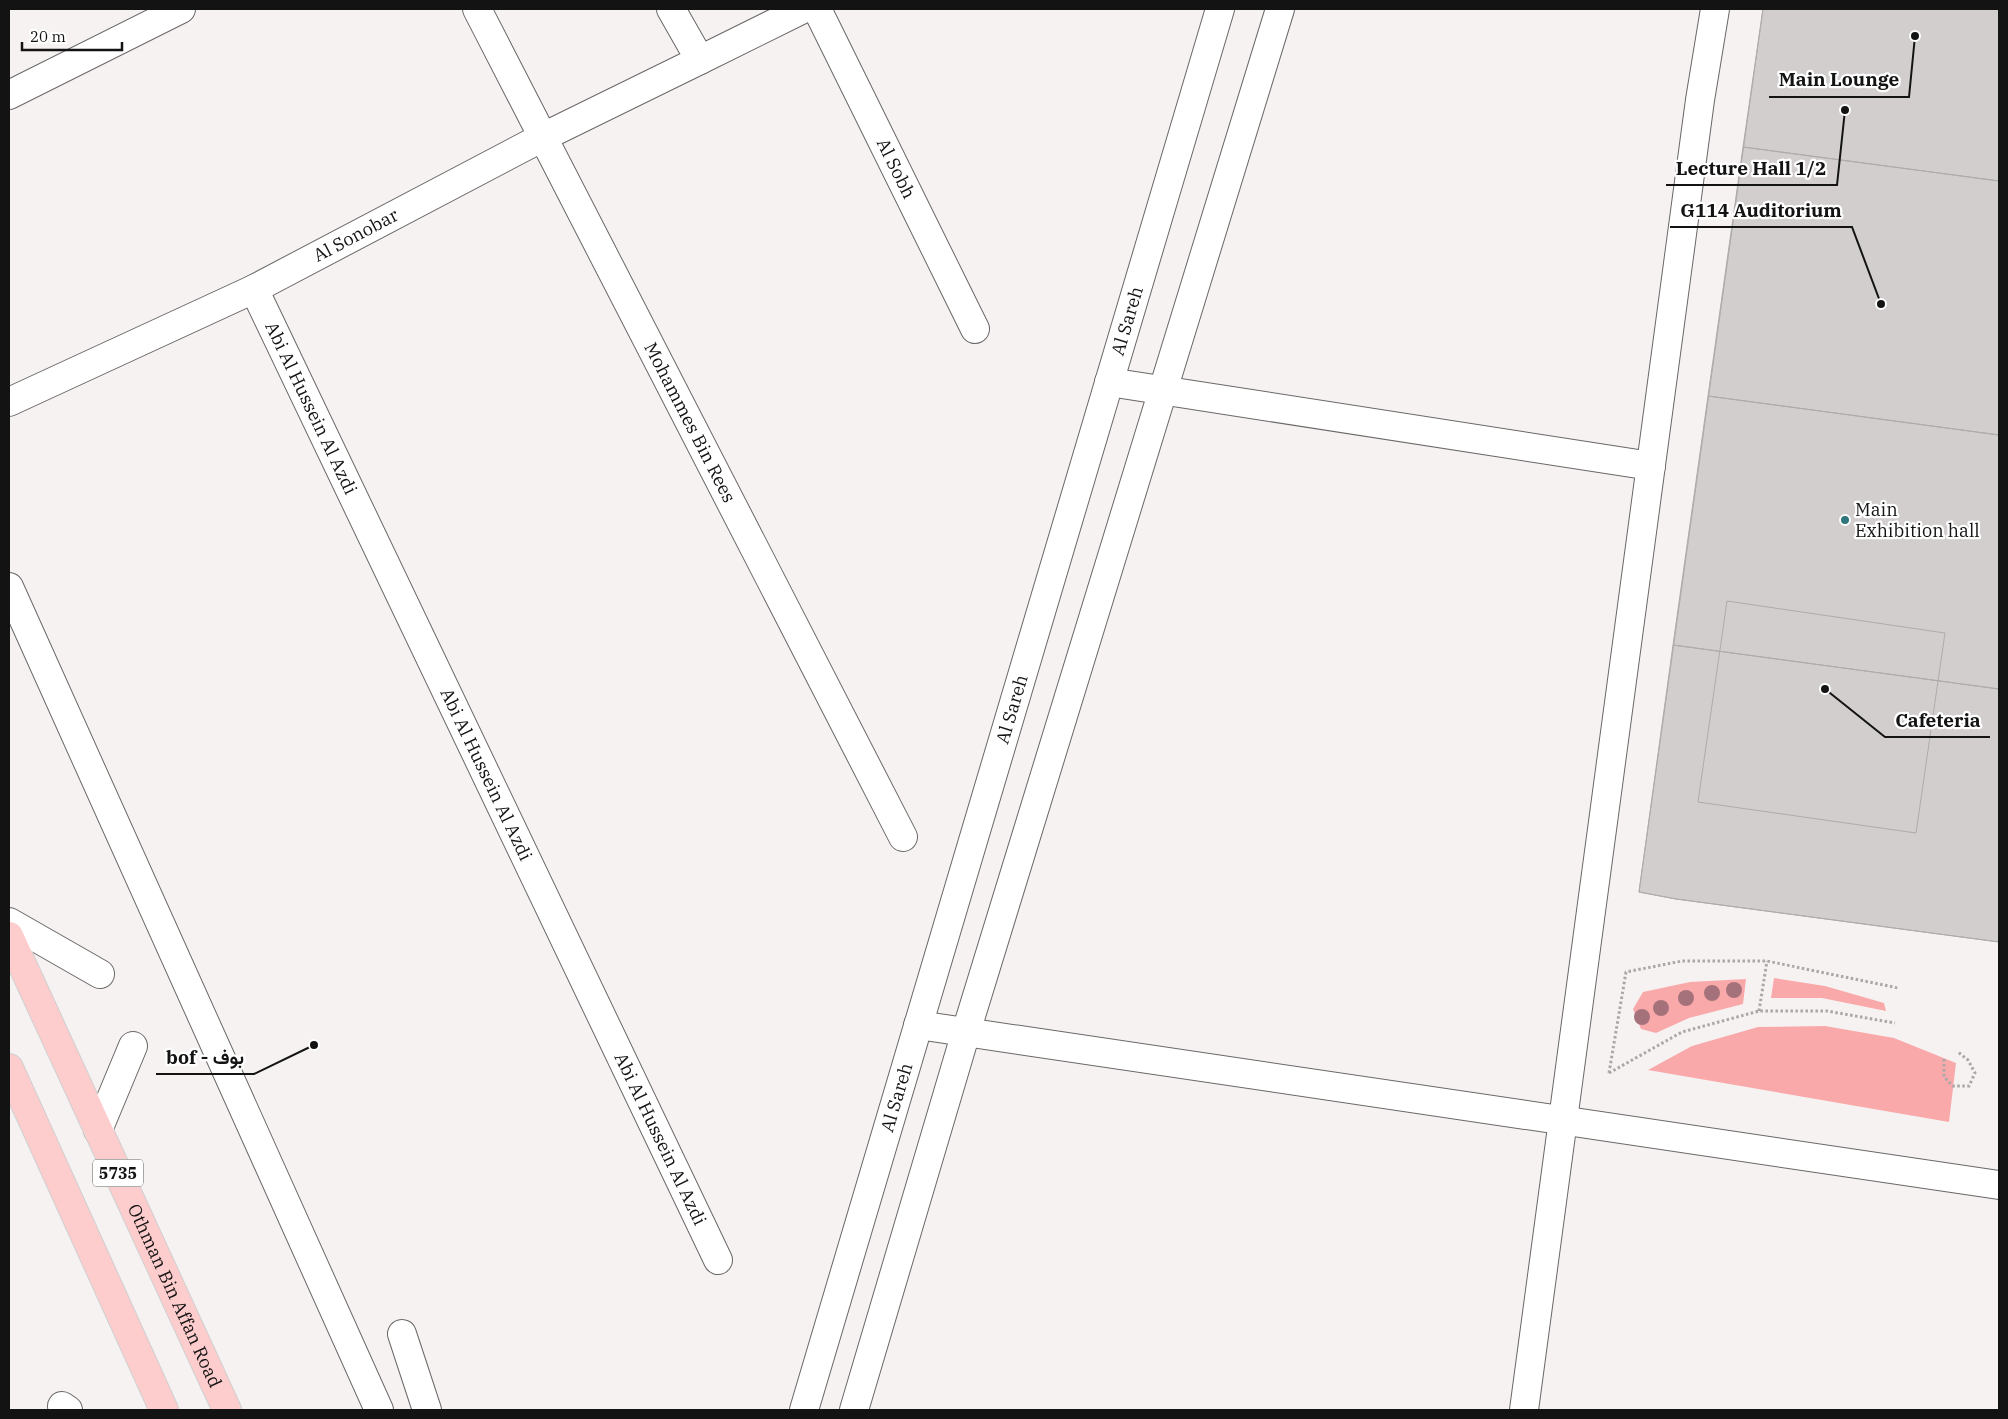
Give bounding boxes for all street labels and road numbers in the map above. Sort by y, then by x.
street label: Al Sobh [872,134,921,202]
street label: Al Sonobar [309,203,402,267]
street label: Al Sareh [1106,284,1148,358]
street label: Abi Al Hussein Al Azdi [260,318,363,498]
street label: Mohammes Bin Rees [639,338,741,506]
street label: Al Sareh [990,672,1033,746]
street label: Abi Al Hussein Al Azdi [435,684,538,865]
street label: Abi Al Hussein Al Azdi [610,1049,712,1229]
street label: Al Sareh [875,1060,917,1135]
road number: 5735 [93,1160,143,1186]
street label: Othman Bin Affan Road [123,1200,227,1391]

